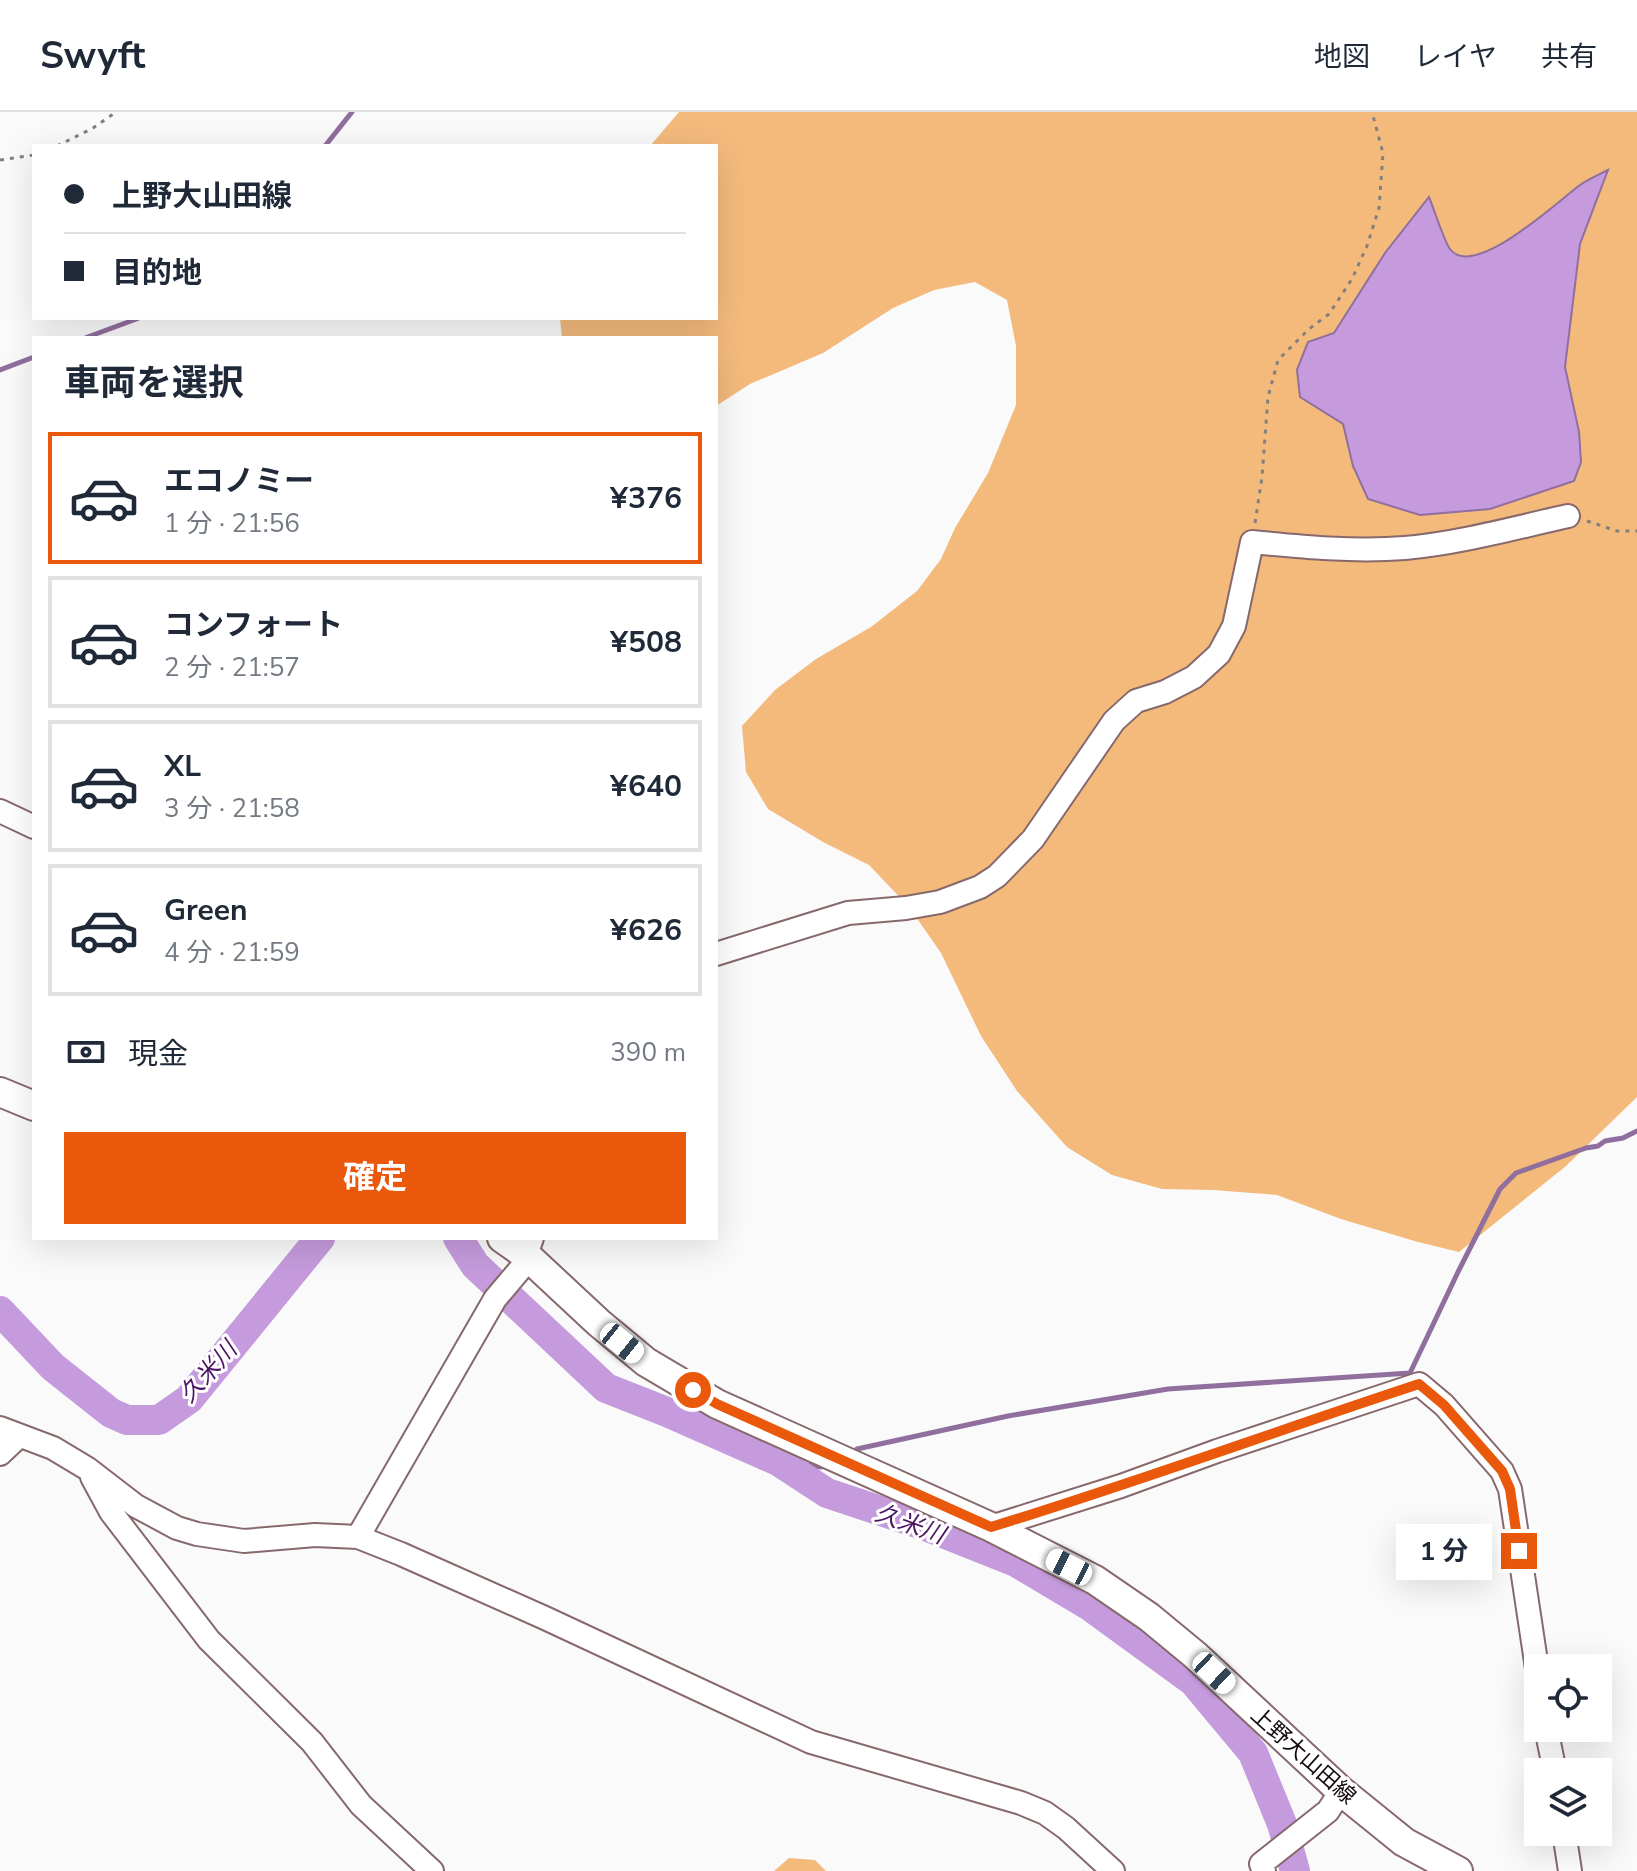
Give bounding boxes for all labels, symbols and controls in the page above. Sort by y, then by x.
text: Swyft [40,30,145,81]
text: 地図 [1314,38,1370,76]
text: レイヤ [1414,38,1497,76]
text: 共有 [1541,38,1597,76]
text: 上野大山田線 [112,176,292,217]
text: 目的地 [112,253,202,294]
text: 車両を選択 [64,359,244,408]
text: エコノミー [164,461,314,502]
icon: car [68,462,140,534]
text: ¥376 [610,478,682,519]
text: 1 分 · 21:56 [164,506,300,541]
text: コンフォート [164,605,343,646]
icon: car [68,606,140,678]
text: ¥508 [610,622,682,663]
text: 2 分 · 21:57 [164,650,300,685]
text: XL [164,746,201,787]
icon: car [68,750,140,822]
text: ¥640 [610,766,682,807]
text: 3 分 · 21:58 [164,791,300,826]
text: Green [164,890,248,931]
icon: car [68,894,140,966]
text: ¥626 [610,910,682,951]
text: 4 分 · 21:59 [164,935,300,970]
icon: cash [64,1030,108,1074]
text: 現金 [128,1034,188,1075]
text: 390 m [610,1035,686,1070]
button: 確定 [64,1132,686,1224]
car [596,1319,648,1367]
water label: 久米川 [172,1332,246,1409]
route start [675,1372,711,1408]
water label: 久米川 [871,1497,952,1552]
callout: 1 分 [1395,1523,1491,1579]
route end [1501,1533,1537,1569]
text: 1 分 [1420,1534,1468,1569]
car [1042,1545,1096,1589]
car [1188,1648,1240,1698]
map controls [1524,1654,1612,1846]
button: locate [1524,1654,1612,1742]
street label: 上野大山田線 [1244,1700,1362,1811]
button: layers [1524,1758,1612,1846]

